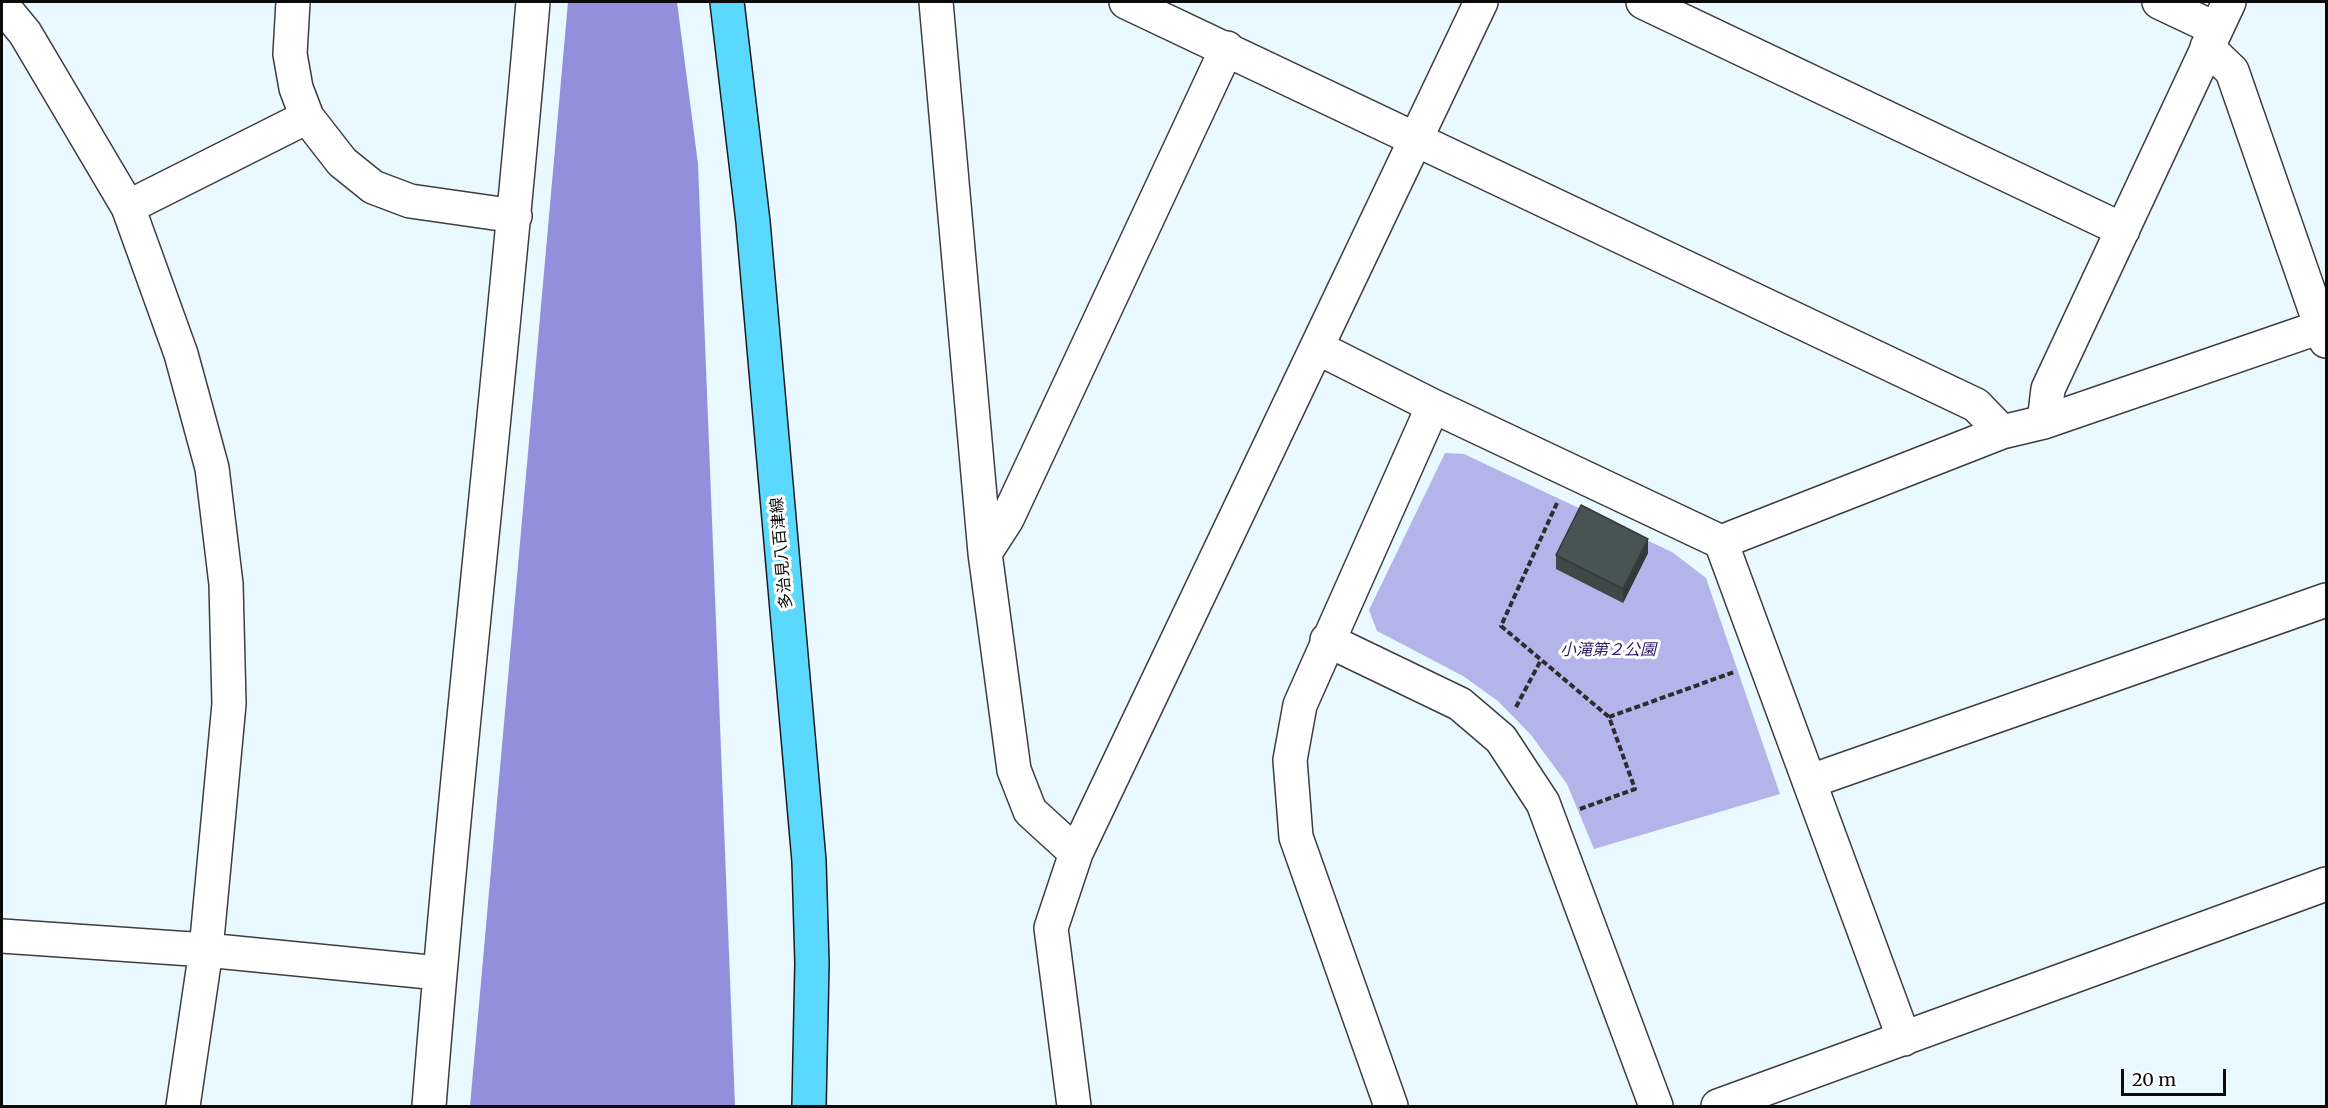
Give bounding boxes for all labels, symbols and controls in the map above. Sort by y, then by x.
street label: 多治見八百津線 [768,496,796,610]
park label: 小滝第２公園 [1560,640,1656,660]
scale bar [2124,1057,2229,1095]
text: 20 m [2132,1068,2176,1091]

